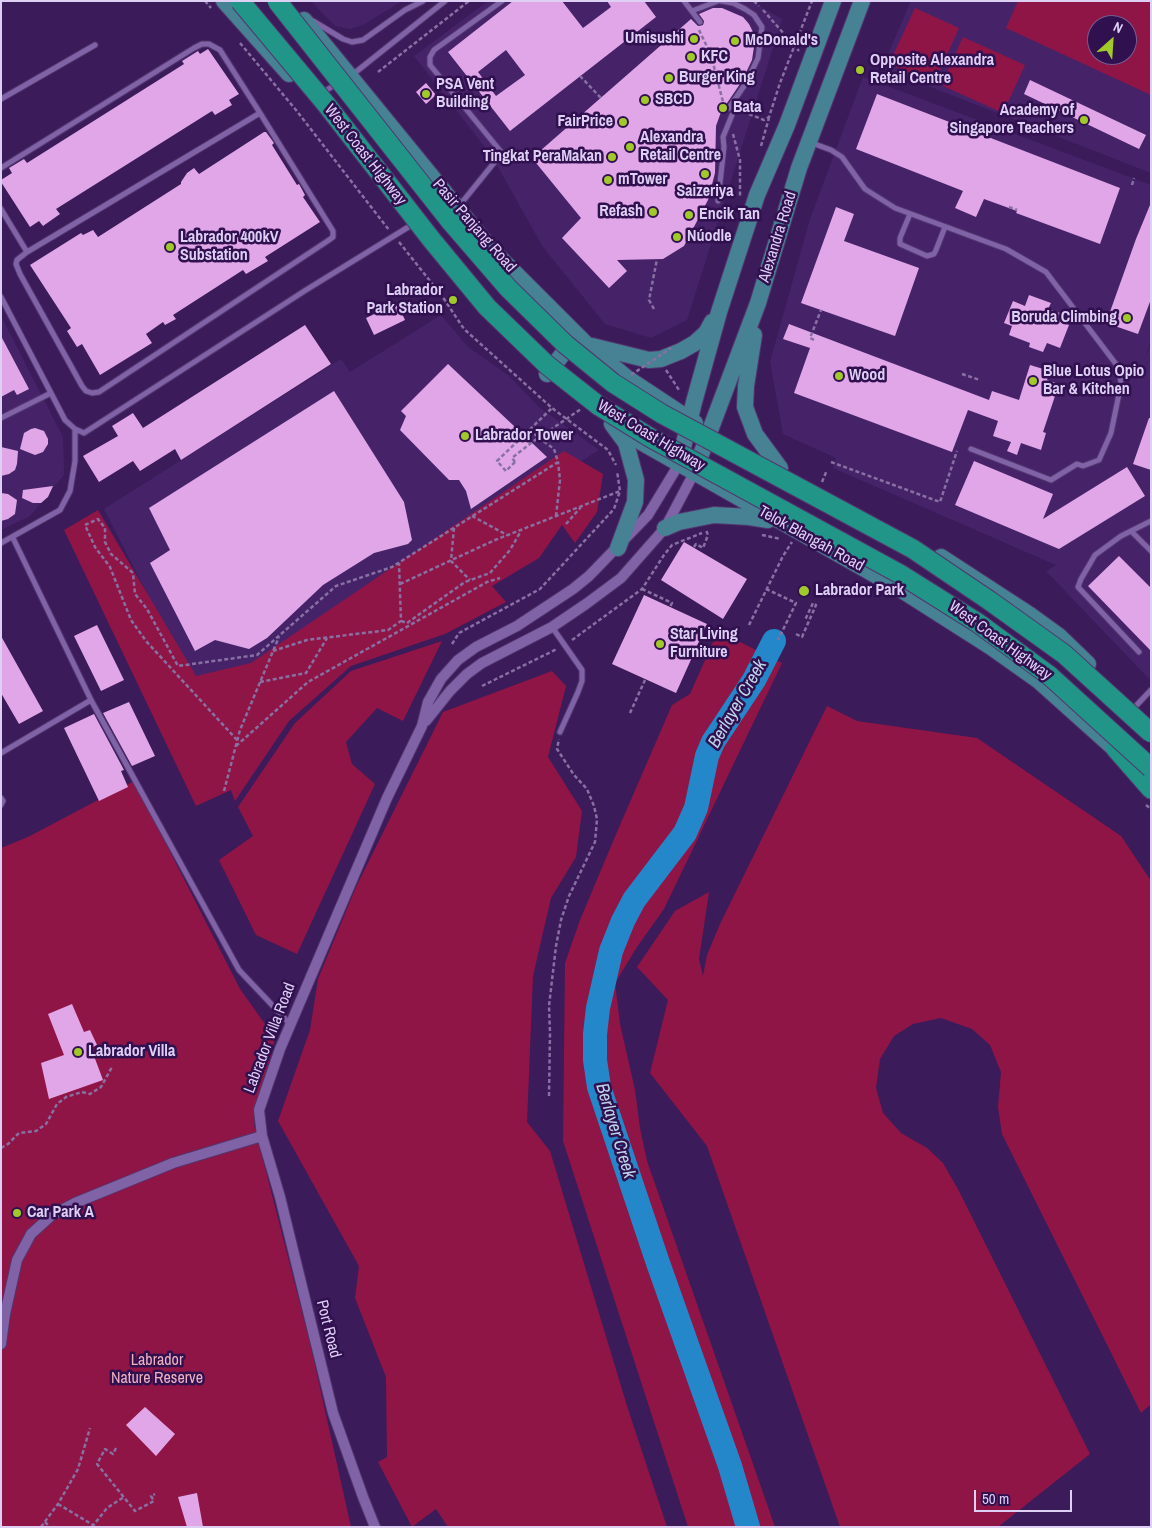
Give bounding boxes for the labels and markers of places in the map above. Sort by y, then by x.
place label: Umisushi [625,29,684,49]
place label: McDonald's [745,31,818,51]
marker: Umisushi [688,33,700,45]
marker: McDonald's [729,35,741,47]
place label: KFC [701,47,728,67]
marker: KFC [685,51,697,63]
place label: Opposite Alexandra Retail Centre [870,51,994,89]
marker: Opposite Alexandra Retail Centre [854,64,866,76]
place label: Burger King [679,68,755,88]
marker: Burger King [663,72,675,84]
place label: PSA Vent Building [436,75,494,113]
marker: PSA Vent Building [420,88,432,100]
place label: SBCD [655,90,692,110]
marker: SBCD [639,94,651,106]
place label: Bata [733,98,761,118]
place label: Academy of Singapore Teachers [950,101,1074,139]
marker: Bata [717,102,729,114]
place label: FairPrice [557,112,613,132]
marker: Academy of Singapore Teachers [1078,114,1090,126]
marker: FairPrice [617,116,629,128]
place label: Alexandra Retail Centre [640,128,721,166]
marker: Alexandra Retail Centre [624,141,636,153]
place label: Tingkat PeraMakan [483,147,602,167]
marker: Tingkat PeraMakan [606,151,618,163]
marker: Saizeriya [699,168,711,180]
place label: mTower [618,170,667,190]
marker: mTower [602,174,614,186]
place label: Saizeriya [677,182,733,202]
place label: Refash [599,202,643,222]
place label: Encik Tan [699,205,760,225]
marker: Refash [647,206,659,218]
marker: Encik Tan [683,209,695,221]
place label: Núodle [687,227,731,247]
place label: Labrador 400kV Substation [180,228,278,266]
marker: Núodle [671,231,683,243]
marker: Labrador 400kV Substation [164,241,176,253]
place label: Labrador Park Station [366,281,443,319]
marker: Labrador Park Station [447,294,459,306]
place label: Boruda Climbing [1011,308,1117,328]
marker: Boruda Climbing [1121,312,1133,324]
place label: Blue Lotus Opio Bar & Kitchen [1043,362,1144,400]
place label: Wood [849,366,885,386]
marker: Wood [833,370,845,382]
marker: Blue Lotus Opio Bar & Kitchen [1027,375,1039,387]
place label: Labrador Tower [475,426,573,446]
marker: Labrador Tower [459,430,471,442]
place label: Labrador Park [815,581,904,601]
marker: Labrador Park [797,584,811,598]
place label: Star Living Furniture [670,625,738,663]
marker: Star Living Furniture [654,638,666,650]
place label: Labrador Villa [88,1042,175,1062]
marker: Labrador Villa [72,1046,84,1058]
place label: Car Park A [27,1203,94,1223]
marker: Car Park A [11,1207,23,1219]

